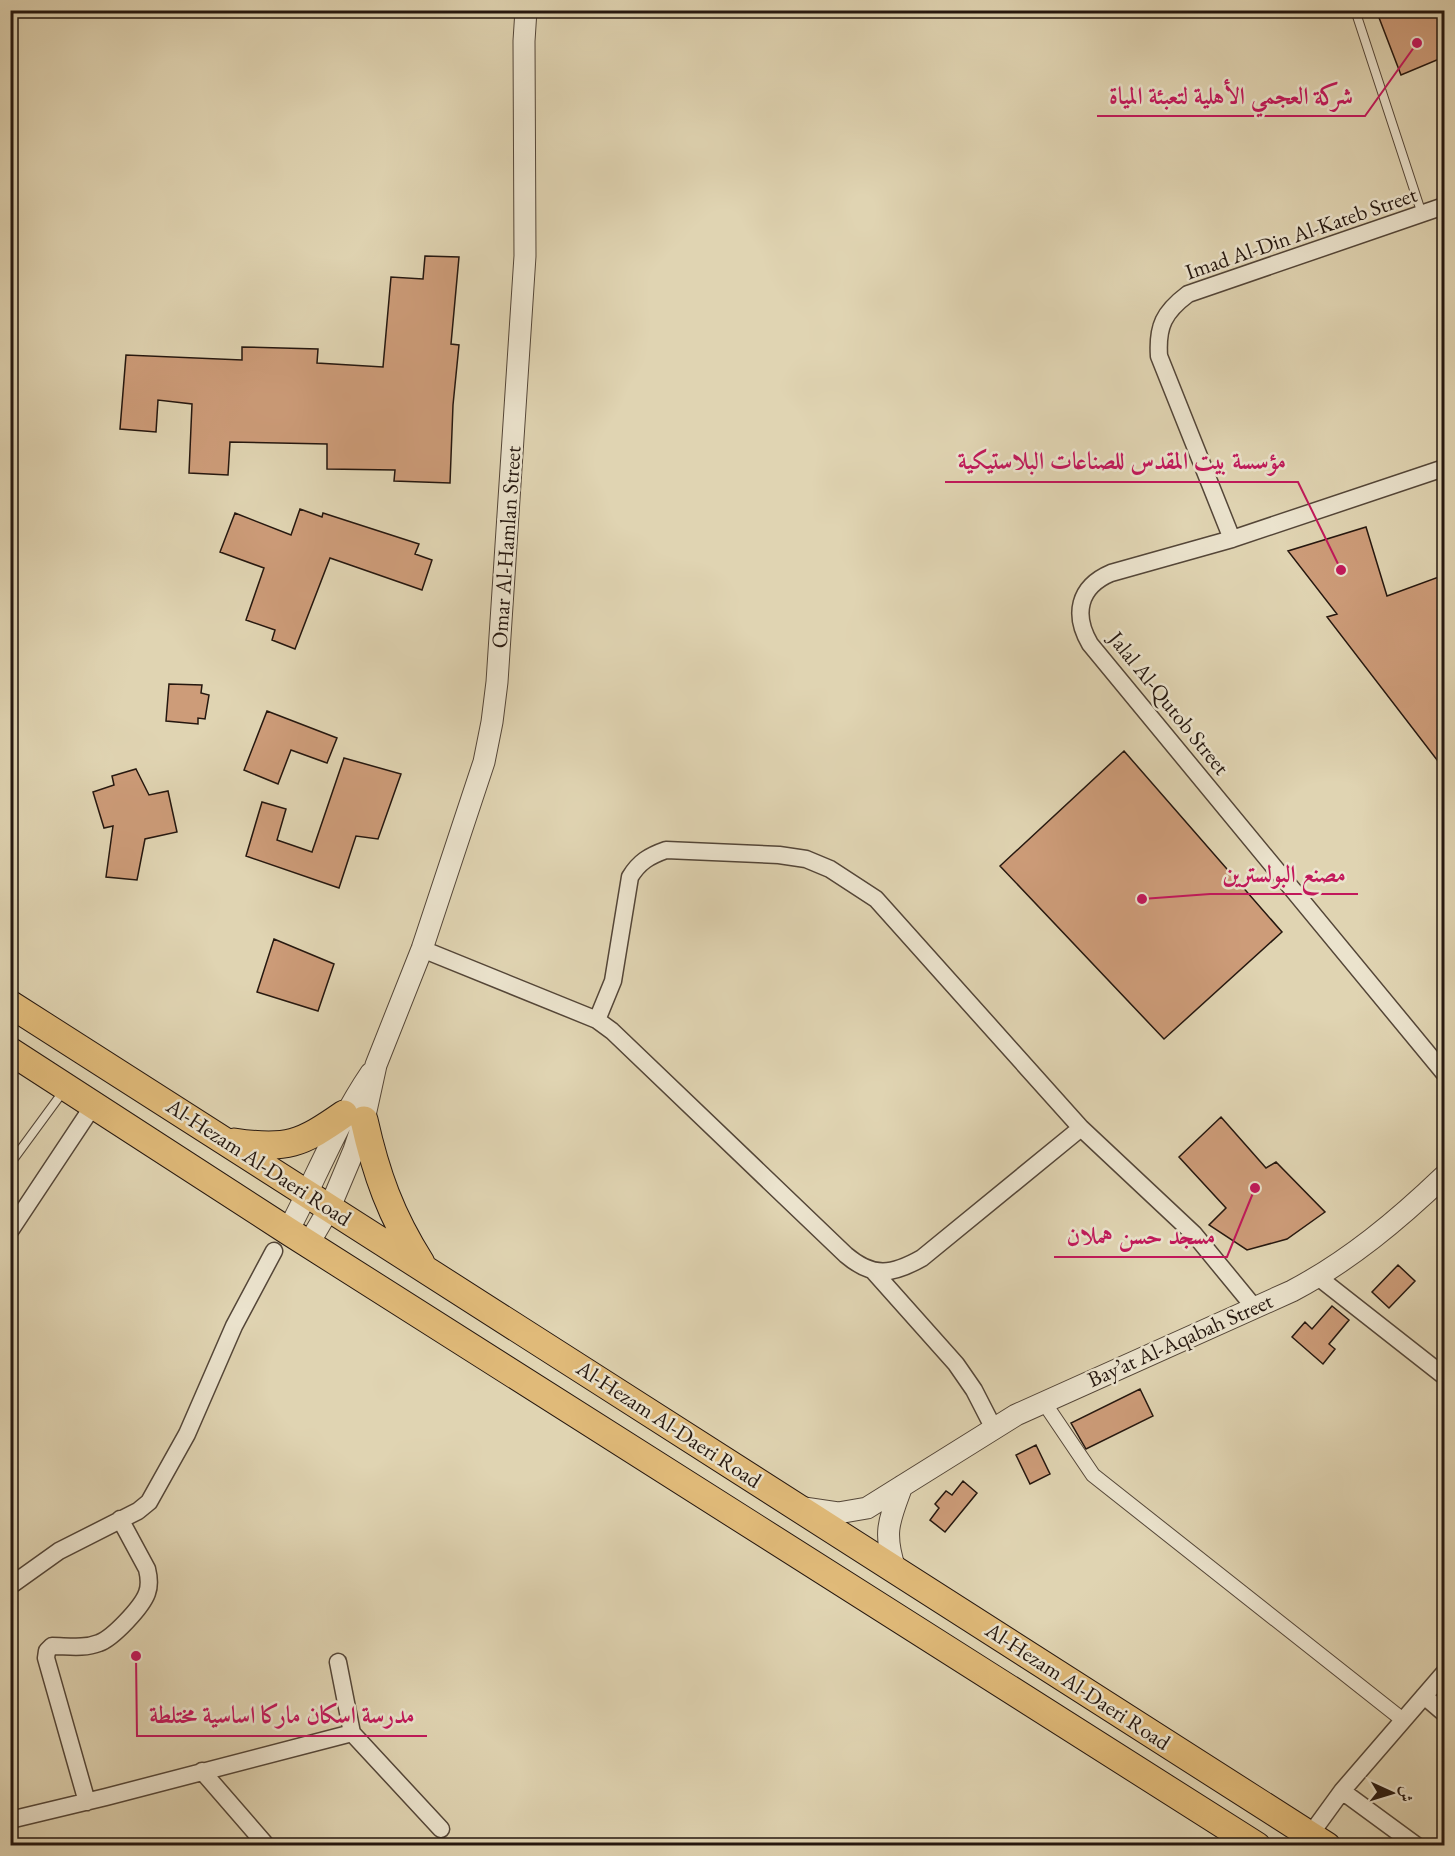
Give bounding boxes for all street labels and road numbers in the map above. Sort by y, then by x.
street label: Imad Al-Din Al-Kateb Street [1181,180,1421,286]
street label: Omar Al-Hamlan Street [484,445,528,649]
street label: Jalal Al-Qutob Street [1101,624,1236,781]
street label: Al-Hezam Al-Daeri Road [160,1091,358,1233]
street label: Bay’at Al-Aqabah Street [1083,1286,1277,1394]
street label: Al-Hezam Al-Daeri Road [570,1353,768,1495]
street label: Al-Hezam Al-Daeri Road [979,1615,1177,1757]

